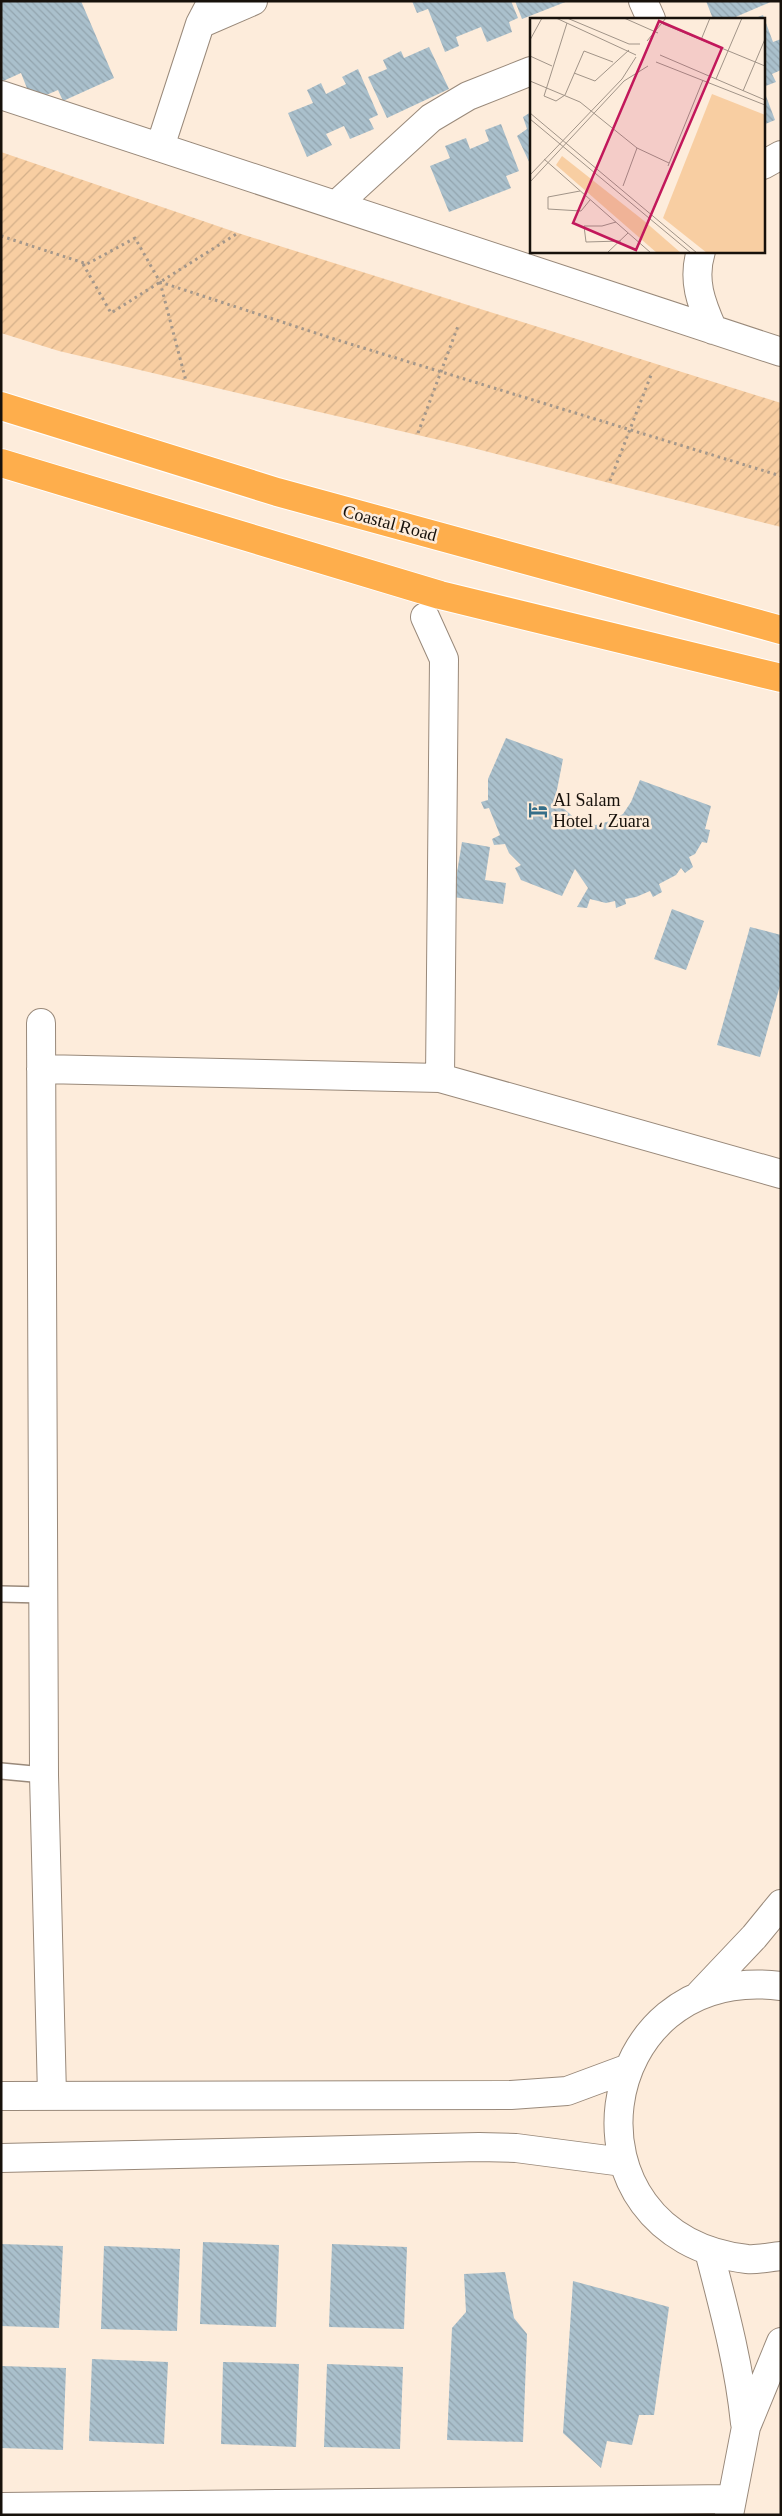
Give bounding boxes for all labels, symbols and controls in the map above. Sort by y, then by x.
inset map [530,18,764,252]
street label: Coastal Road [341,501,439,545]
place label: Al Salam Hotel ، Zuara [553,790,650,831]
hotel icon: Al Salam Hotel ، Zuara [527,799,549,821]

